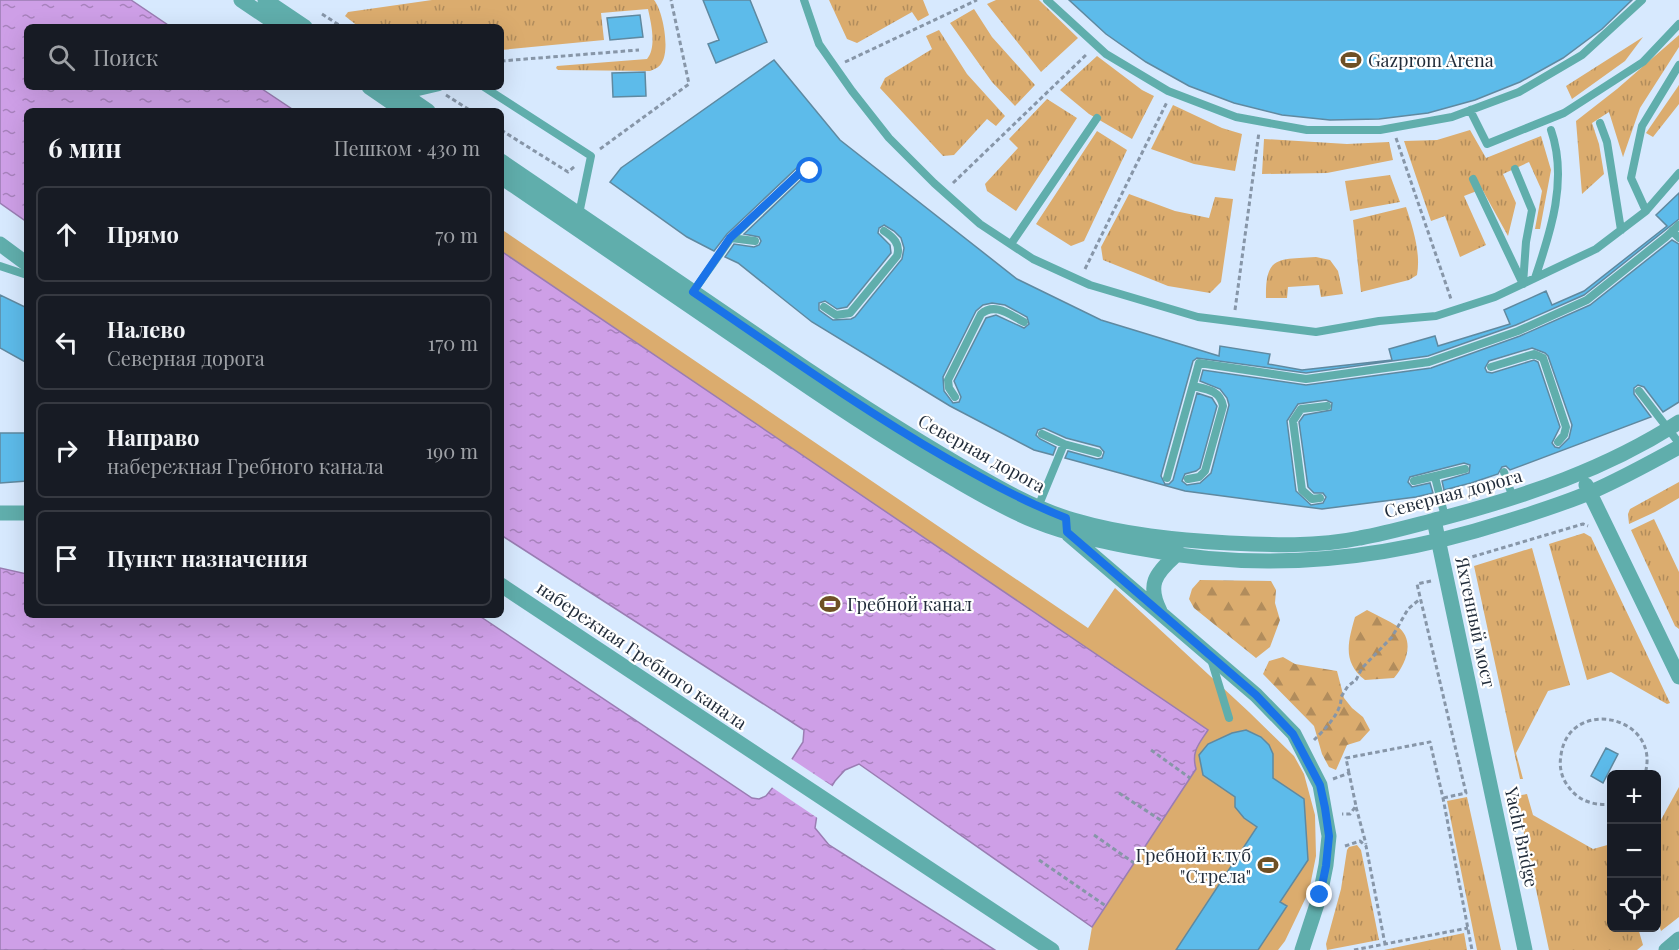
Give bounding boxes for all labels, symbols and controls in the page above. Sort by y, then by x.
search box [24,24,504,90]
icon: search [45,41,78,74]
text: Поиск [93,42,158,72]
sports icon: Gazprom Arena [1339,48,1363,72]
place label: Gazprom Arena [1368,48,1494,72]
text: 6 мин [48,130,122,165]
text: Пешком · 430 m [334,134,480,161]
route start [796,157,822,183]
icon: ahead [50,218,83,251]
text: Прямо [107,219,179,249]
text: 70 m [435,221,478,248]
text: Налево [107,314,185,344]
icon: left [50,326,83,359]
text: 170 m [428,329,478,356]
text: Северная дорога [107,344,265,371]
street label: Северная дорога [914,408,1050,498]
text: Направо [107,422,200,452]
icon: right [50,434,83,467]
text: 190 m [426,437,478,464]
text: набережная Гребного канала [107,452,384,479]
street label: Северная дорога [1381,463,1525,523]
icon: arrive [50,542,83,575]
text: Пункт назначения [107,543,308,573]
street label: Яхтенный мост [1450,554,1502,690]
street label: набережная Гребного канала [532,575,752,735]
sports icon: Гребной канал [818,592,842,616]
place label: Гребной канал [847,592,972,616]
map controls [1607,770,1661,932]
button: + [1607,770,1661,824]
street label: Yacht Bridge [1499,784,1544,889]
button: − [1607,824,1661,878]
place label: Гребной клуб "Стрела" [1136,843,1251,888]
sports icon: Гребной клуб "Стрела" [1256,853,1280,877]
button: locate [1607,878,1661,932]
route end [1306,881,1332,907]

